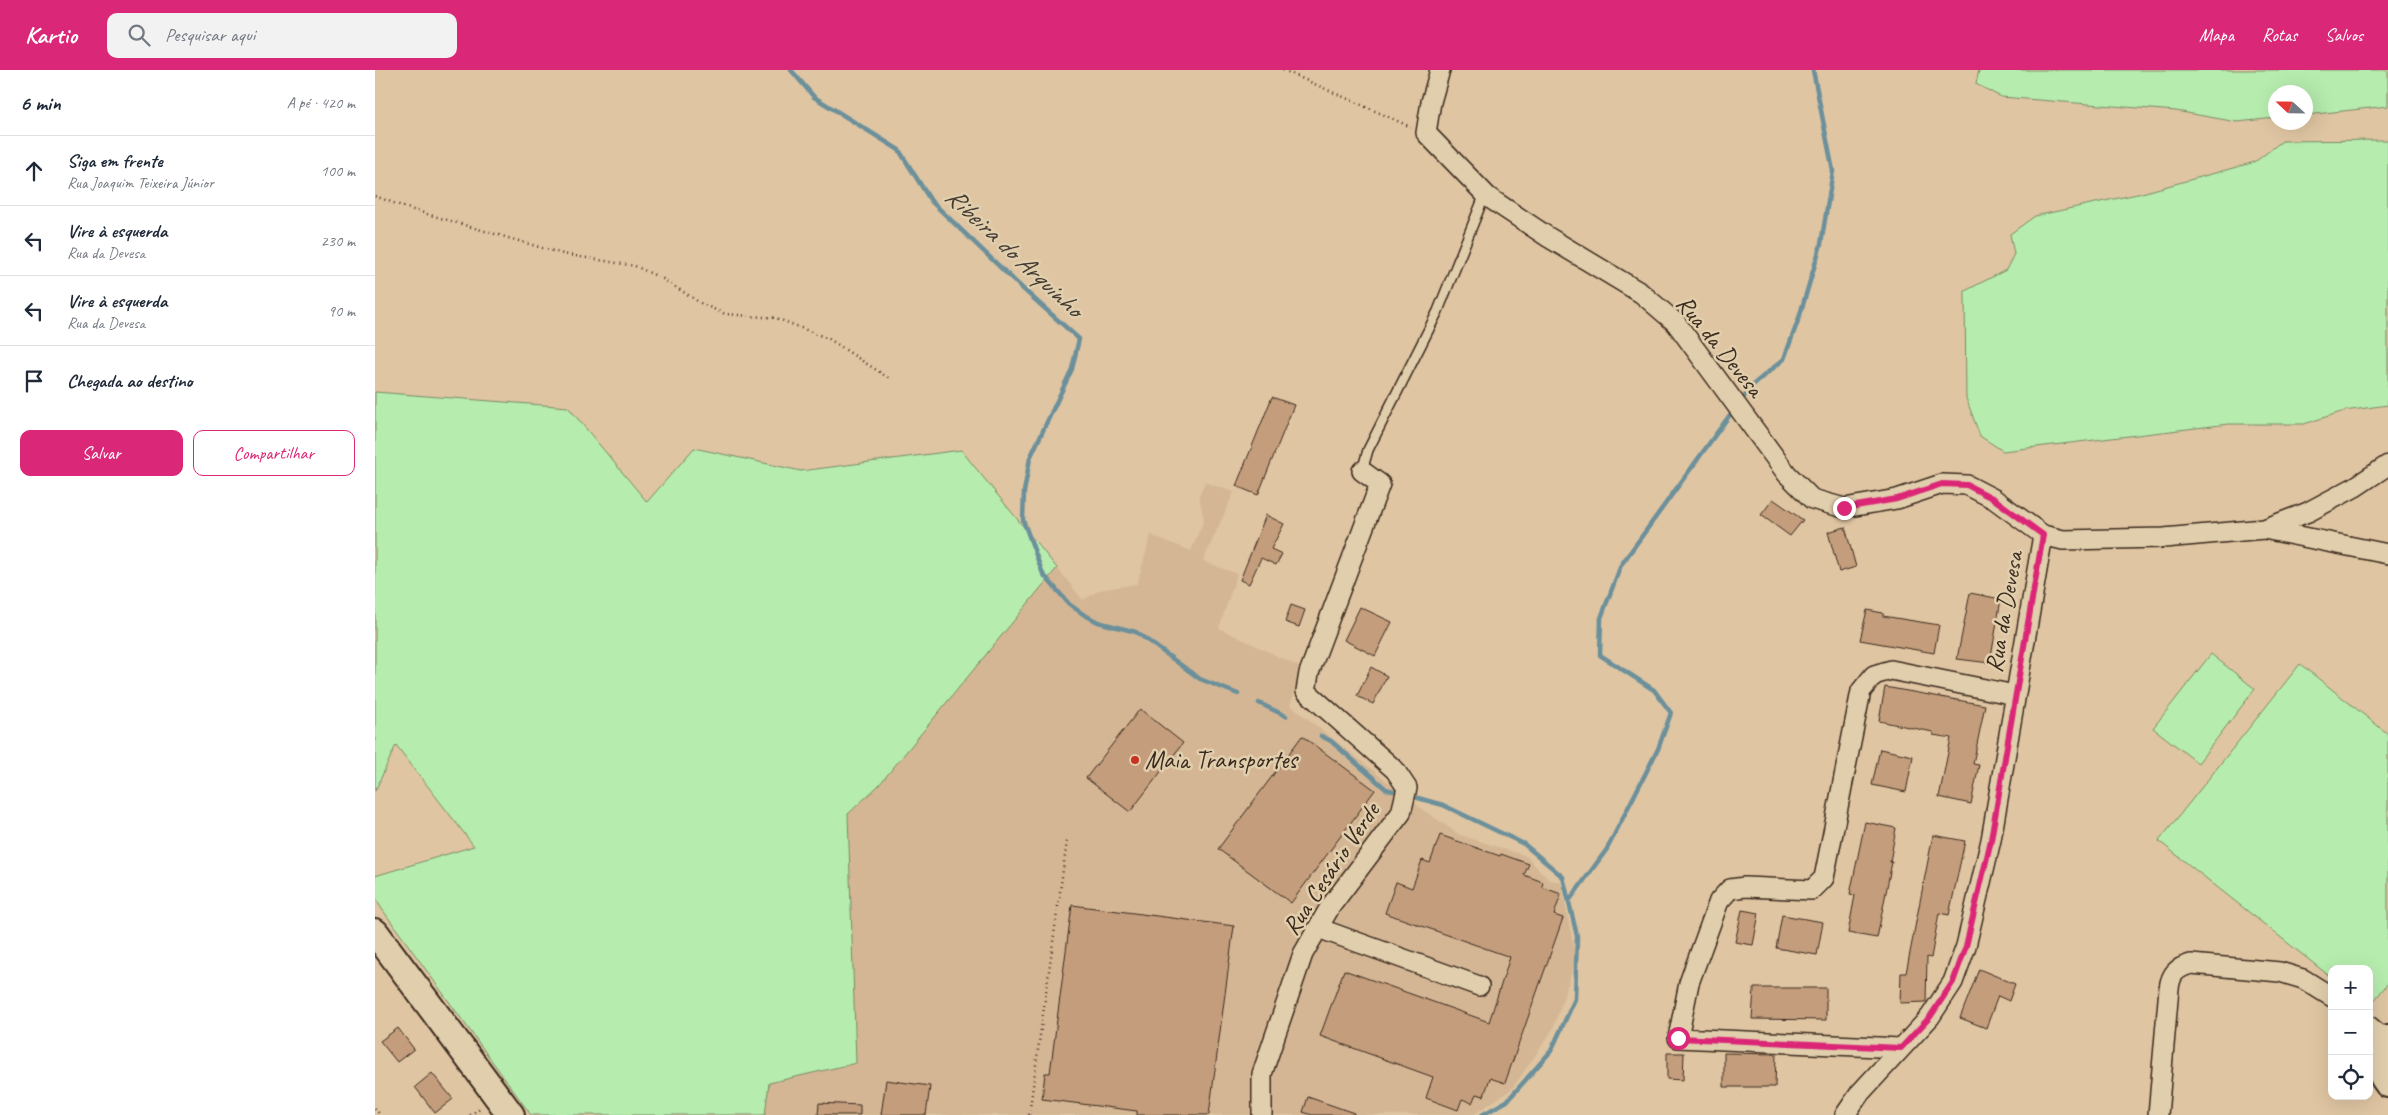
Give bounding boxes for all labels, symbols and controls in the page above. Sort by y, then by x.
search box [107,13,457,58]
text: Kartio [25,20,77,50]
icon: search [125,21,153,49]
text: Pesquisar aqui [165,23,255,47]
text: Mapa [2199,24,2234,46]
text: Rotas [2262,24,2297,46]
text: Salvos [2325,24,2363,46]
north arrow [2268,85,2313,130]
text: 6 min [20,90,61,116]
text: A pé · 420 m [287,93,355,113]
text: Siga em frente [67,149,163,173]
icon: ahead [20,157,48,185]
text: 100 m [321,161,355,181]
text: Rua Joaquim Teixeira Júnior [67,173,214,193]
water label: Ribeira do Arquinho [939,180,1093,327]
text: Vire à esquerda [67,219,167,243]
icon: left [20,227,48,255]
text: 230 m [321,231,355,251]
text: Rua da Devesa [67,243,145,263]
street label: Rua da Devesa [1669,288,1773,406]
text: Vire à esquerda [67,289,167,313]
icon: left [20,297,48,325]
text: 90 m [328,301,355,321]
text: Rua da Devesa [67,313,145,333]
icon: arrive [20,367,48,395]
text: Chegada ao destino [67,369,193,393]
button: Salvar [20,430,183,476]
button: Compartilhar [193,430,355,476]
route end [1833,497,1856,520]
street label: Rua da Devesa [1978,546,2031,675]
place label: Maia Transportes [1145,744,1299,776]
marker: Maia Transportes [1129,754,1141,766]
street label: Rua Cesário Verde [1275,795,1388,941]
map controls [2328,965,2373,1100]
button: + [2328,965,2373,1010]
button: − [2328,1010,2373,1055]
route start [1667,1027,1690,1050]
button: locate [2328,1055,2373,1100]

